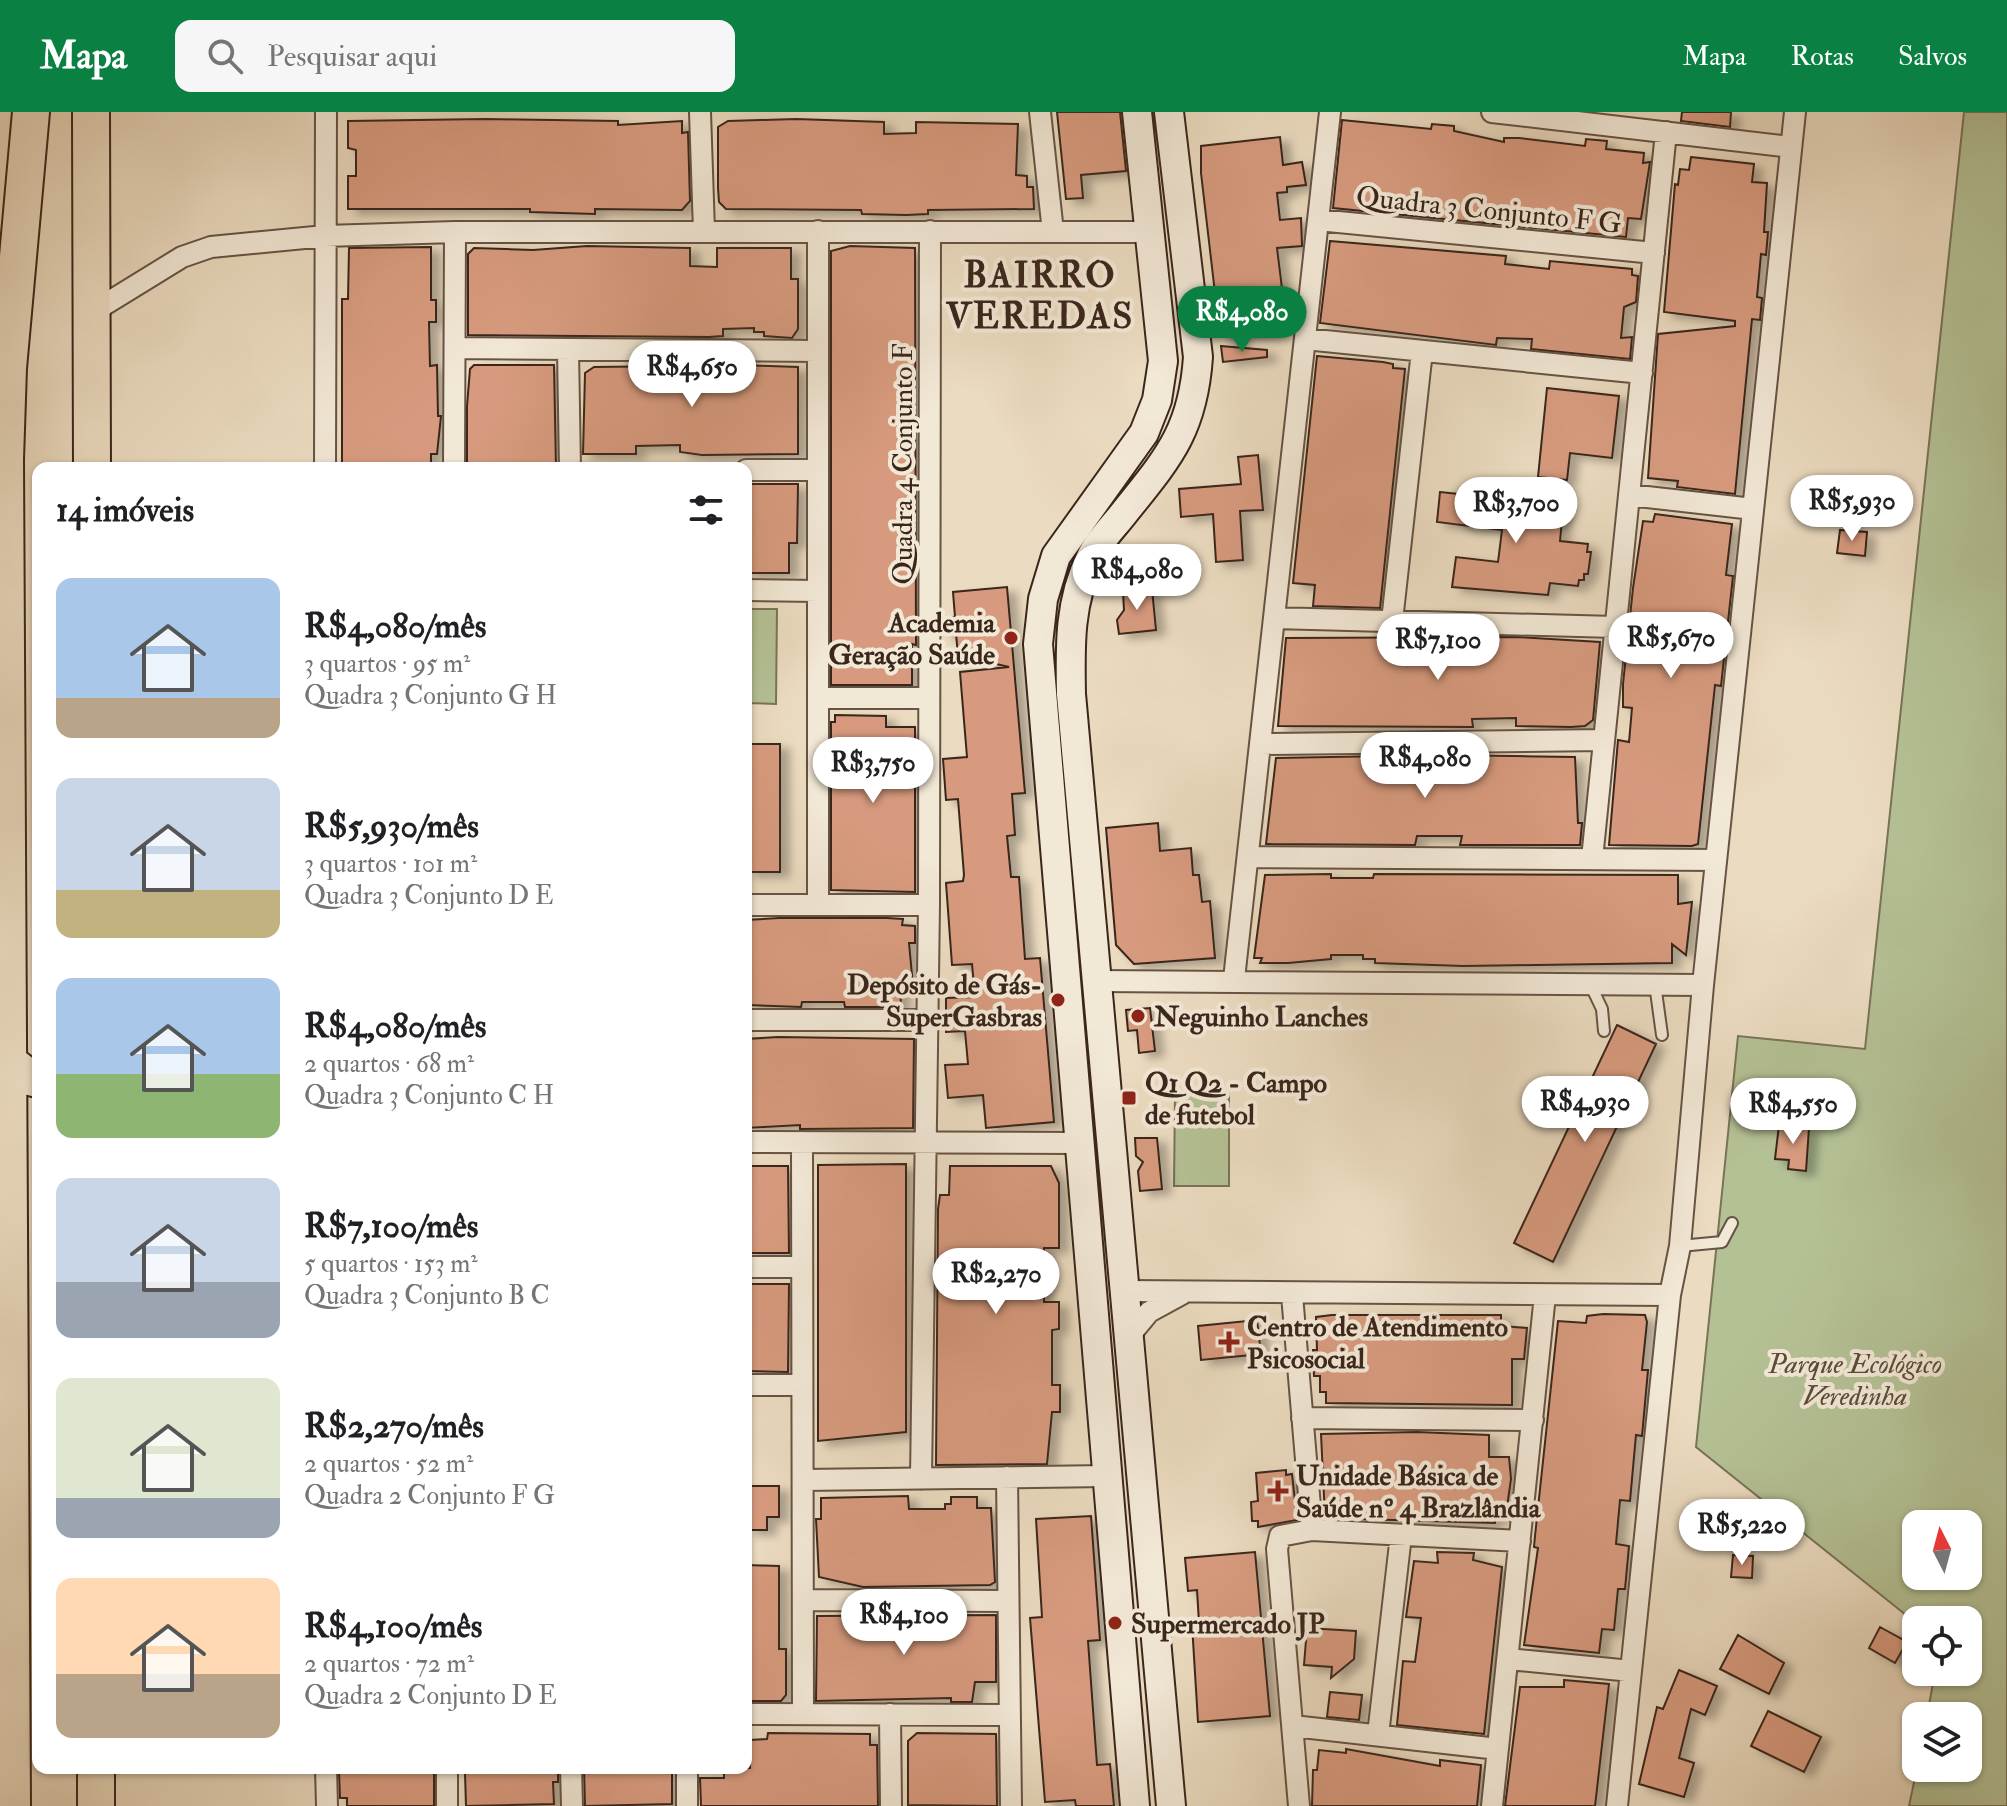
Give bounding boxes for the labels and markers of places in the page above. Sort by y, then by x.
pin: R$4,080 [1168,286,1316,354]
pin: R$4,650 [618,341,766,409]
pin: R$5,930 [1778,475,1926,543]
pin: R$3,700 [1442,477,1590,545]
pin: R$4,080 [1063,544,1211,612]
place label: Academia Geração Saúde [829,606,996,673]
pin: R$5,670 [1597,612,1745,680]
pin: R$7,100 [1364,614,1512,682]
marker: Academia Geração Saúde [1002,629,1020,647]
pin: R$4,080 [1351,732,1499,800]
pin: R$3,750 [799,737,947,805]
place label: Depósito de Gás- SuperGasbras [847,968,1042,1035]
marker: Depósito de Gás- SuperGasbras [1049,991,1067,1009]
place label: Neguinho Lanches [1153,1000,1368,1035]
marker: Neguinho Lanches [1129,1007,1147,1025]
place label: Q1 Q2 - Campo de futebol [1145,1066,1328,1133]
pin: R$4,930 [1511,1076,1659,1144]
pin: R$4,550 [1719,1078,1867,1146]
marker: Q1 Q2 - Campo de futebol [1120,1089,1138,1107]
pin: R$2,270 [922,1248,1070,1316]
place label: Centro de Atendimento Psicosocial [1247,1310,1508,1377]
marker: Centro de Atendimento Psicosocial [1218,1331,1240,1353]
place label: Unidade Básica de Saúde nº 4 Brazlândia [1296,1459,1542,1526]
marker: Unidade Básica de Saúde nº 4 Brazlândia [1267,1480,1289,1502]
pin: R$5,220 [1668,1499,1816,1567]
pin: R$4,100 [830,1589,978,1657]
place label: Supermercado JP [1131,1607,1325,1642]
marker: Supermercado JP [1106,1614,1124,1632]

